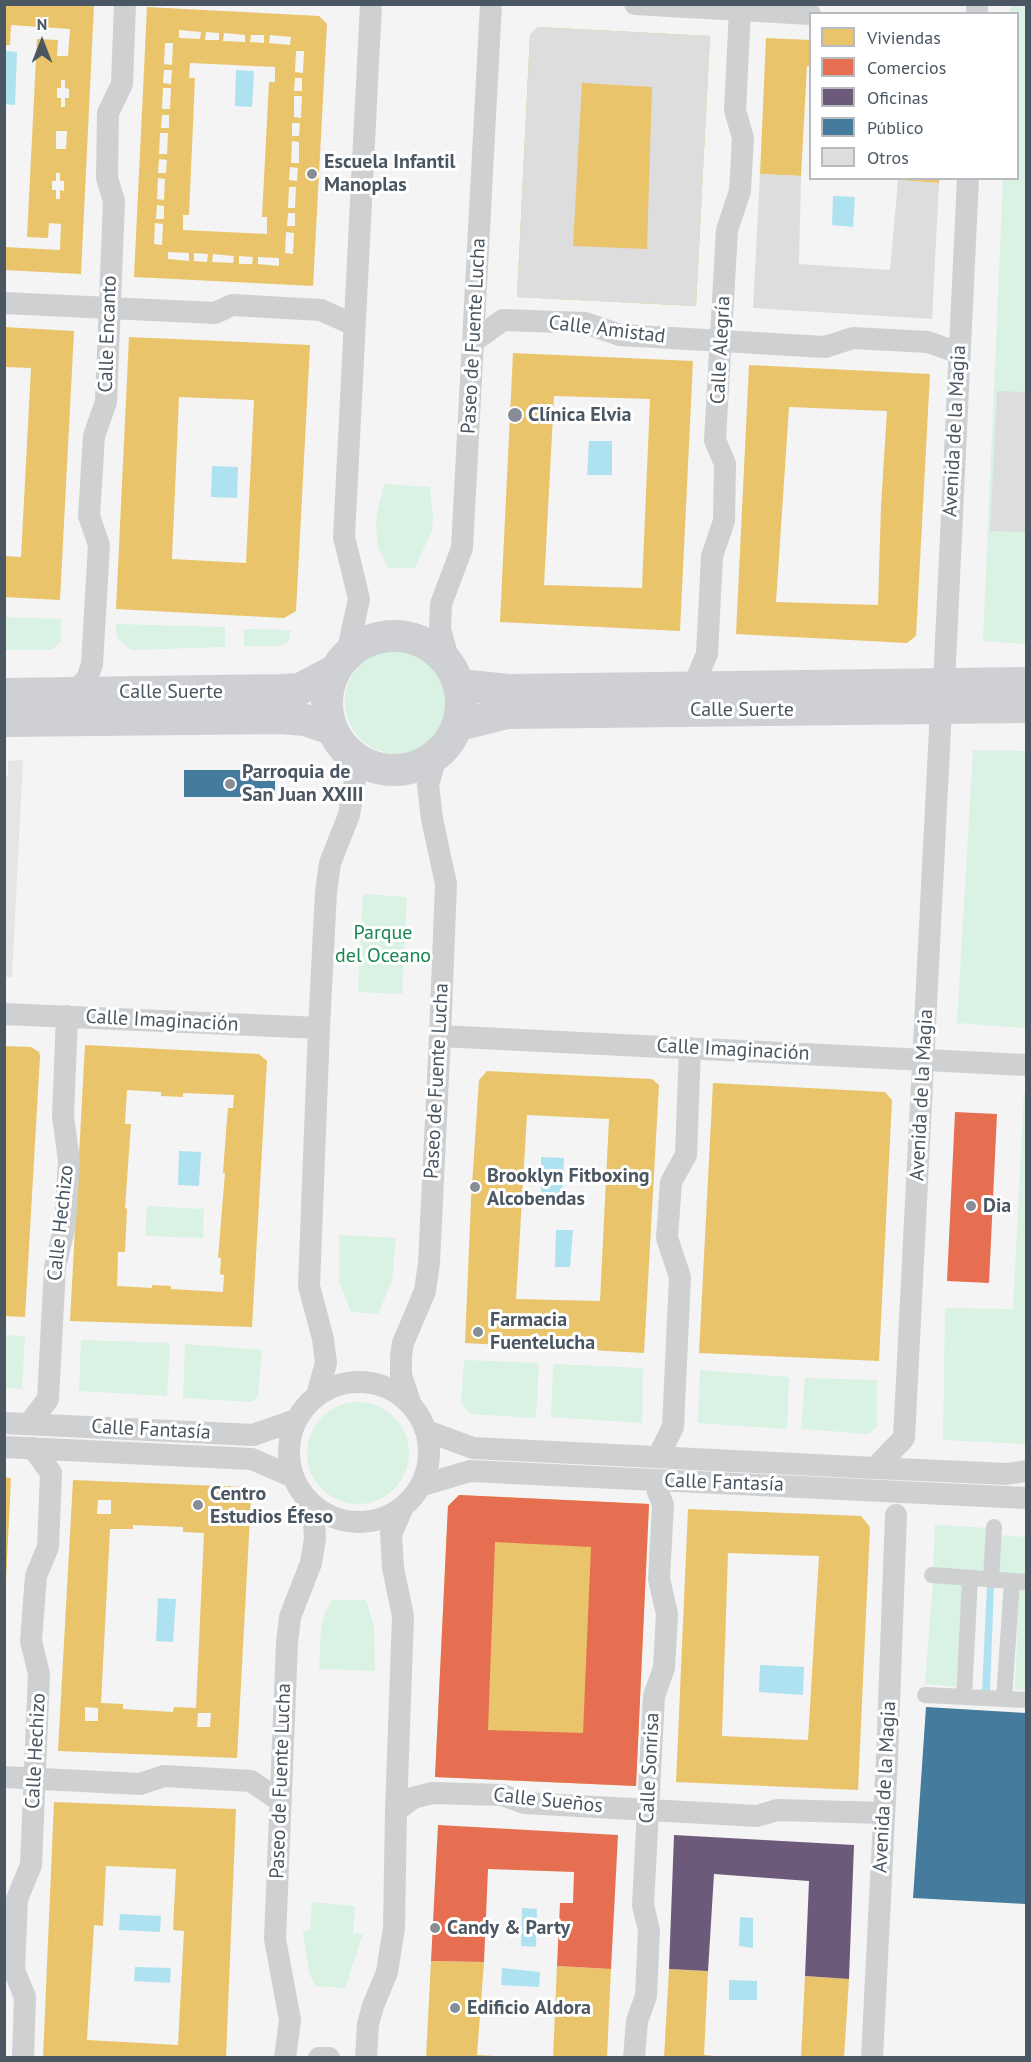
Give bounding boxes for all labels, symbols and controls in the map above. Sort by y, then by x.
north arrow [12,12,72,72]
legend [809,12,1019,180]
text: N [37,14,47,34]
text: Viviendas [867,26,941,49]
text: Comercios [867,56,946,79]
text: Oficinas [867,86,928,109]
text: Público [867,116,923,139]
text: Otros [867,146,909,169]
place label: Escuela Infantil Manoplas [324,150,455,197]
marker: Escuela Infantil Manoplas [305,167,319,181]
street label: Paseo de Fuente Lucha [457,238,491,434]
street label: Calle Encanto [94,275,122,393]
street label: Calle Alegría [706,295,736,405]
street label: Calle Amistad [547,311,667,349]
street label: Avenida de la Magia [939,344,971,518]
place label: Clínica Elvia [528,403,632,427]
marker: Clínica Elvia [506,406,524,424]
street label: Calle Suerte [119,680,223,704]
street label: Calle Suerte [690,698,794,722]
place label: Parroquia de San Juan XXIII [242,760,363,807]
marker: Parroquia de San Juan XXIII [223,777,237,791]
park label: Parque del Oceano [335,921,431,968]
street label: Paseo de Fuente Lucha [420,983,454,1179]
street label: Calle Imaginación [85,1005,239,1037]
street label: Avenida de la Magia [906,1008,938,1182]
street label: Calle Imaginación [656,1034,810,1066]
street label: Calle Hechizo [43,1164,79,1282]
place label: Brooklyn Fitboxing Alcobendas [487,1164,650,1211]
marker: Brooklyn Fitboxing Alcobendas [468,1180,482,1194]
place label: Dia [983,1194,1011,1218]
marker: Dia [964,1199,978,1213]
place label: Farmacia Fuentelucha [490,1308,595,1355]
marker: Farmacia Fuentelucha [471,1325,485,1339]
street label: Calle Fantasía [91,1415,211,1445]
street label: Calle Fantasía [664,1469,784,1497]
place label: Centro Estudios Éfeso [210,1482,333,1529]
marker: Centro Estudios Éfeso [191,1498,205,1512]
street label: Paseo de Fuente Lucha [266,1683,296,1879]
street label: Calle Hechizo [21,1692,51,1810]
street label: Avenida de la Magia [869,1700,901,1874]
street label: Calle Sonrisa [635,1712,665,1824]
street label: Calle Sueños [492,1783,604,1819]
place label: Candy & Party [447,1916,570,1940]
marker: Candy & Party [428,1921,442,1935]
place label: Edificio Aldora [467,1996,591,2020]
marker: Edificio Aldora [448,2001,462,2015]

